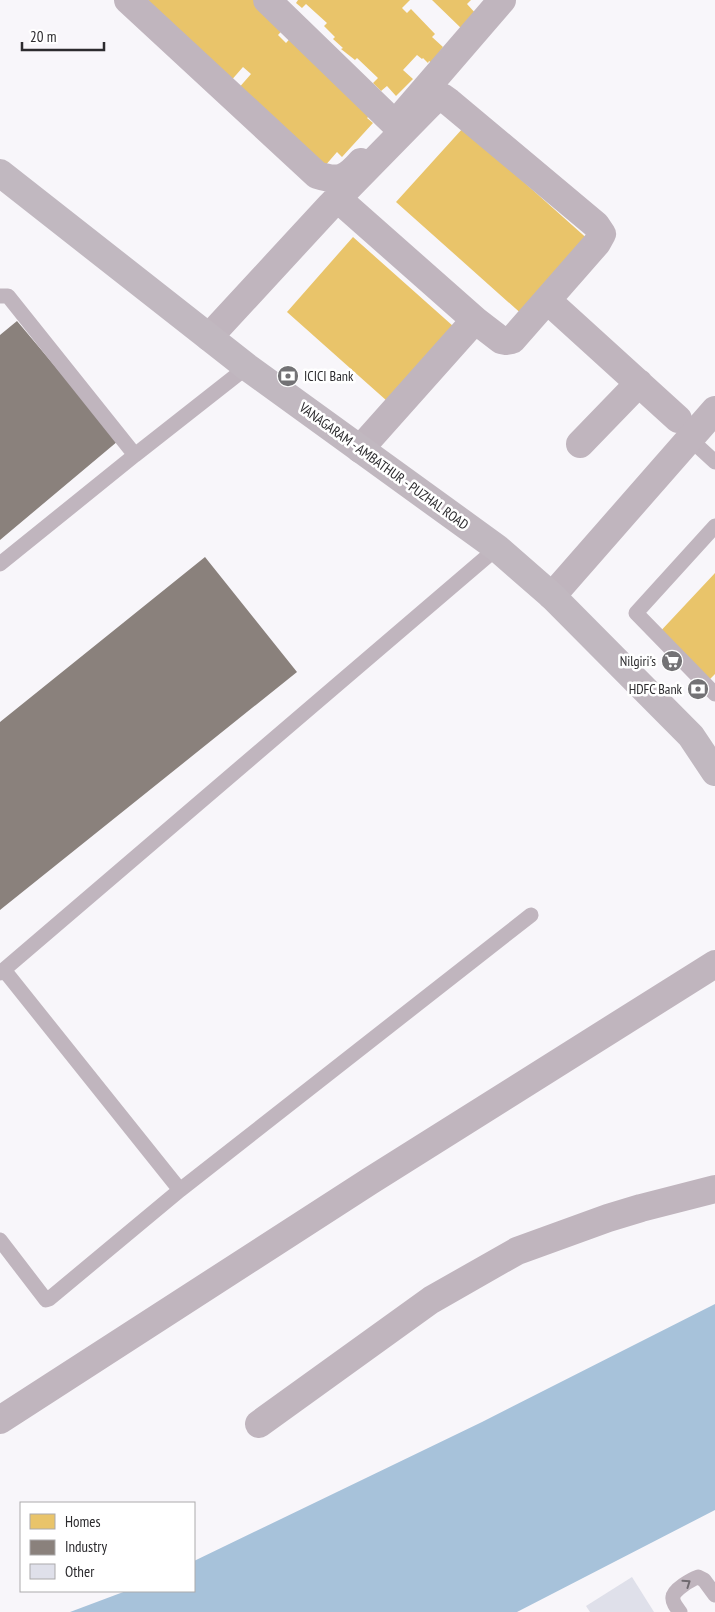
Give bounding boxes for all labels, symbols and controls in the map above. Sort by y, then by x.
scale bar [22,20,105,52]
text: 20 m [30,27,56,46]
bank icon: ICICI Bank [276,364,300,388]
place label: ICICI Bank [304,367,354,385]
street label: VANAGARAM - AMBATHUR - PUZHAL ROAD [295,398,472,534]
supermarket icon: Nilgiri's [660,649,684,673]
place label: Nilgiri's [620,652,656,670]
bank icon: HDFC Bank [686,677,710,701]
place label: HDFC Bank [629,680,683,698]
legend [20,1502,195,1592]
text: Homes [65,1512,101,1531]
text: Industry [65,1537,107,1556]
text: Other [65,1562,95,1581]
one-way arrow [681,1580,691,1589]

